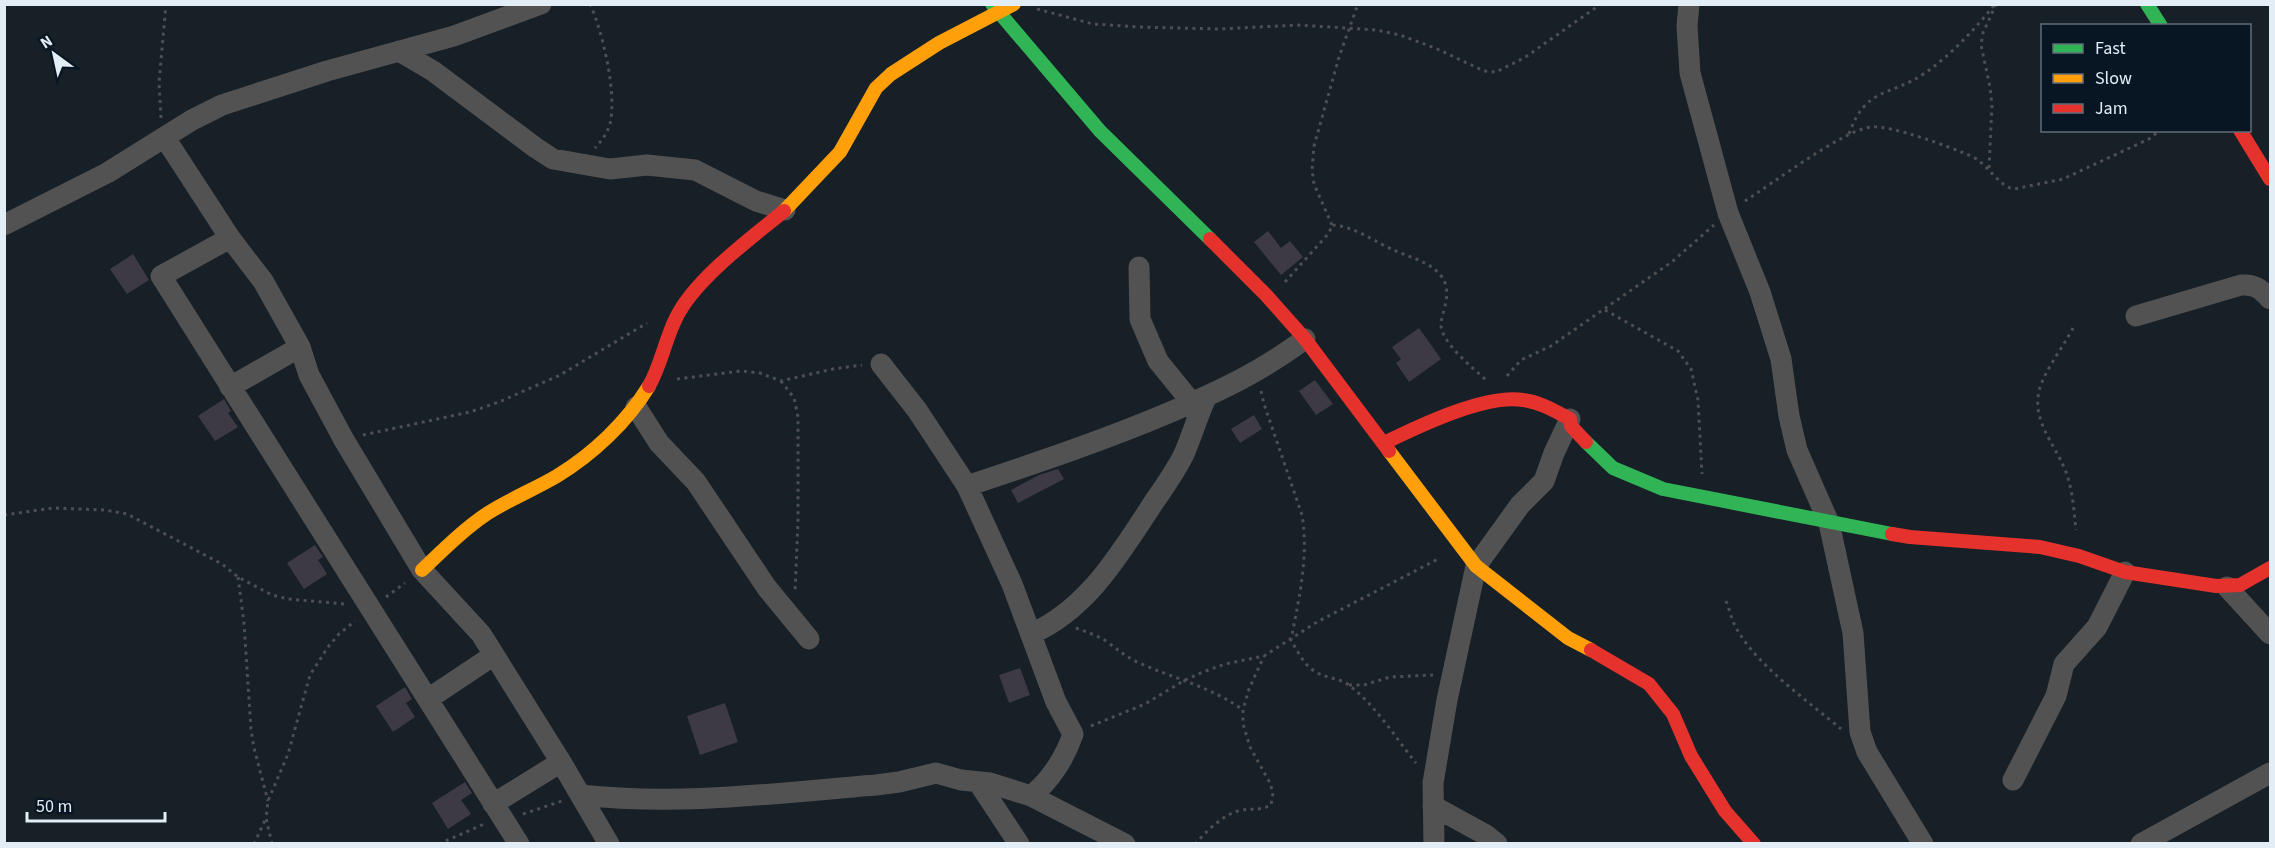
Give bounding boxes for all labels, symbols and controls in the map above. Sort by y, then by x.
north arrow [24,24,84,84]
legend [2041,24,2251,132]
text: N [36,30,57,54]
text: Fast [2095,36,2126,61]
text: Slow [2095,66,2132,91]
text: Jam [2095,96,2128,121]
scale bar [27,785,165,823]
text: 50 m [36,794,72,819]

